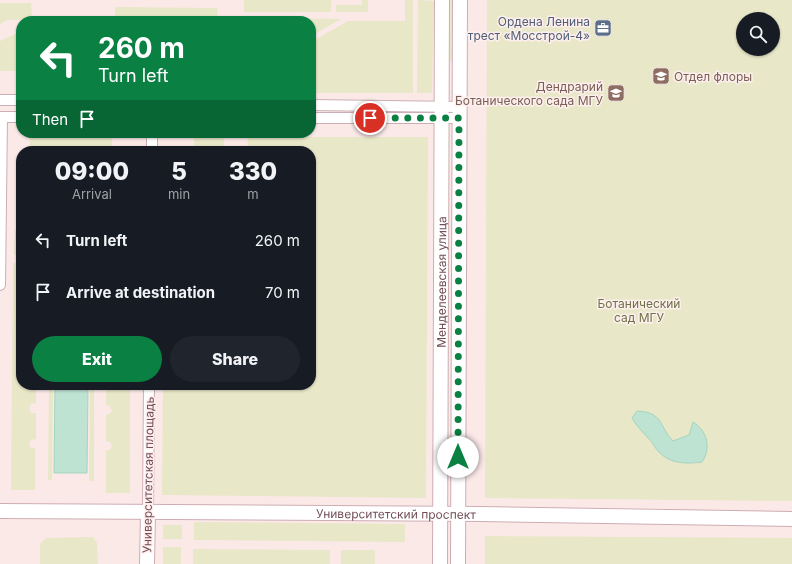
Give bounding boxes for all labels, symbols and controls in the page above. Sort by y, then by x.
map controls [736,12,780,56]
button: search [736,12,780,56]
place label: Ордена Ленина трест «Мосстрой-4» [468,14,590,43]
office icon: Ордена Ленина трест «Мосстрой-4» [593,18,613,38]
text: 260 m [98,31,185,65]
icon: left [32,32,84,84]
text: Turn left [98,65,168,86]
school or university icon: Отдел флоры [651,66,671,86]
place label: Отдел флоры [674,69,752,84]
place label: Дендрарий Ботанического сада МГУ [455,79,603,108]
school or university icon: Дендрарий Ботанического сада МГУ [606,83,626,103]
pin [353,101,387,135]
icon: arrive [359,107,381,129]
icon: arrive [76,108,98,130]
text: Then [32,110,68,129]
text: 09:00 [55,157,129,186]
text: 5 [171,157,187,186]
text: 330 [229,157,277,186]
text: Arrival [72,186,112,202]
text: min [168,186,190,202]
text: m [247,186,259,202]
street label: Менделеевская улица [433,216,449,348]
icon: left [32,229,54,251]
text: Turn left [66,231,127,250]
text: 260 m [255,231,300,250]
icon: arrive [32,281,54,303]
text: Arrive at destination [66,283,215,302]
text: 70 m [265,283,300,302]
park label: Ботанический сад МГУ [598,296,680,325]
button: Exit [32,336,162,382]
button: Share [170,336,300,382]
street label: Университетская площадь [139,396,157,553]
position arrow [437,436,479,478]
street label: Университетский проспект [316,505,476,521]

